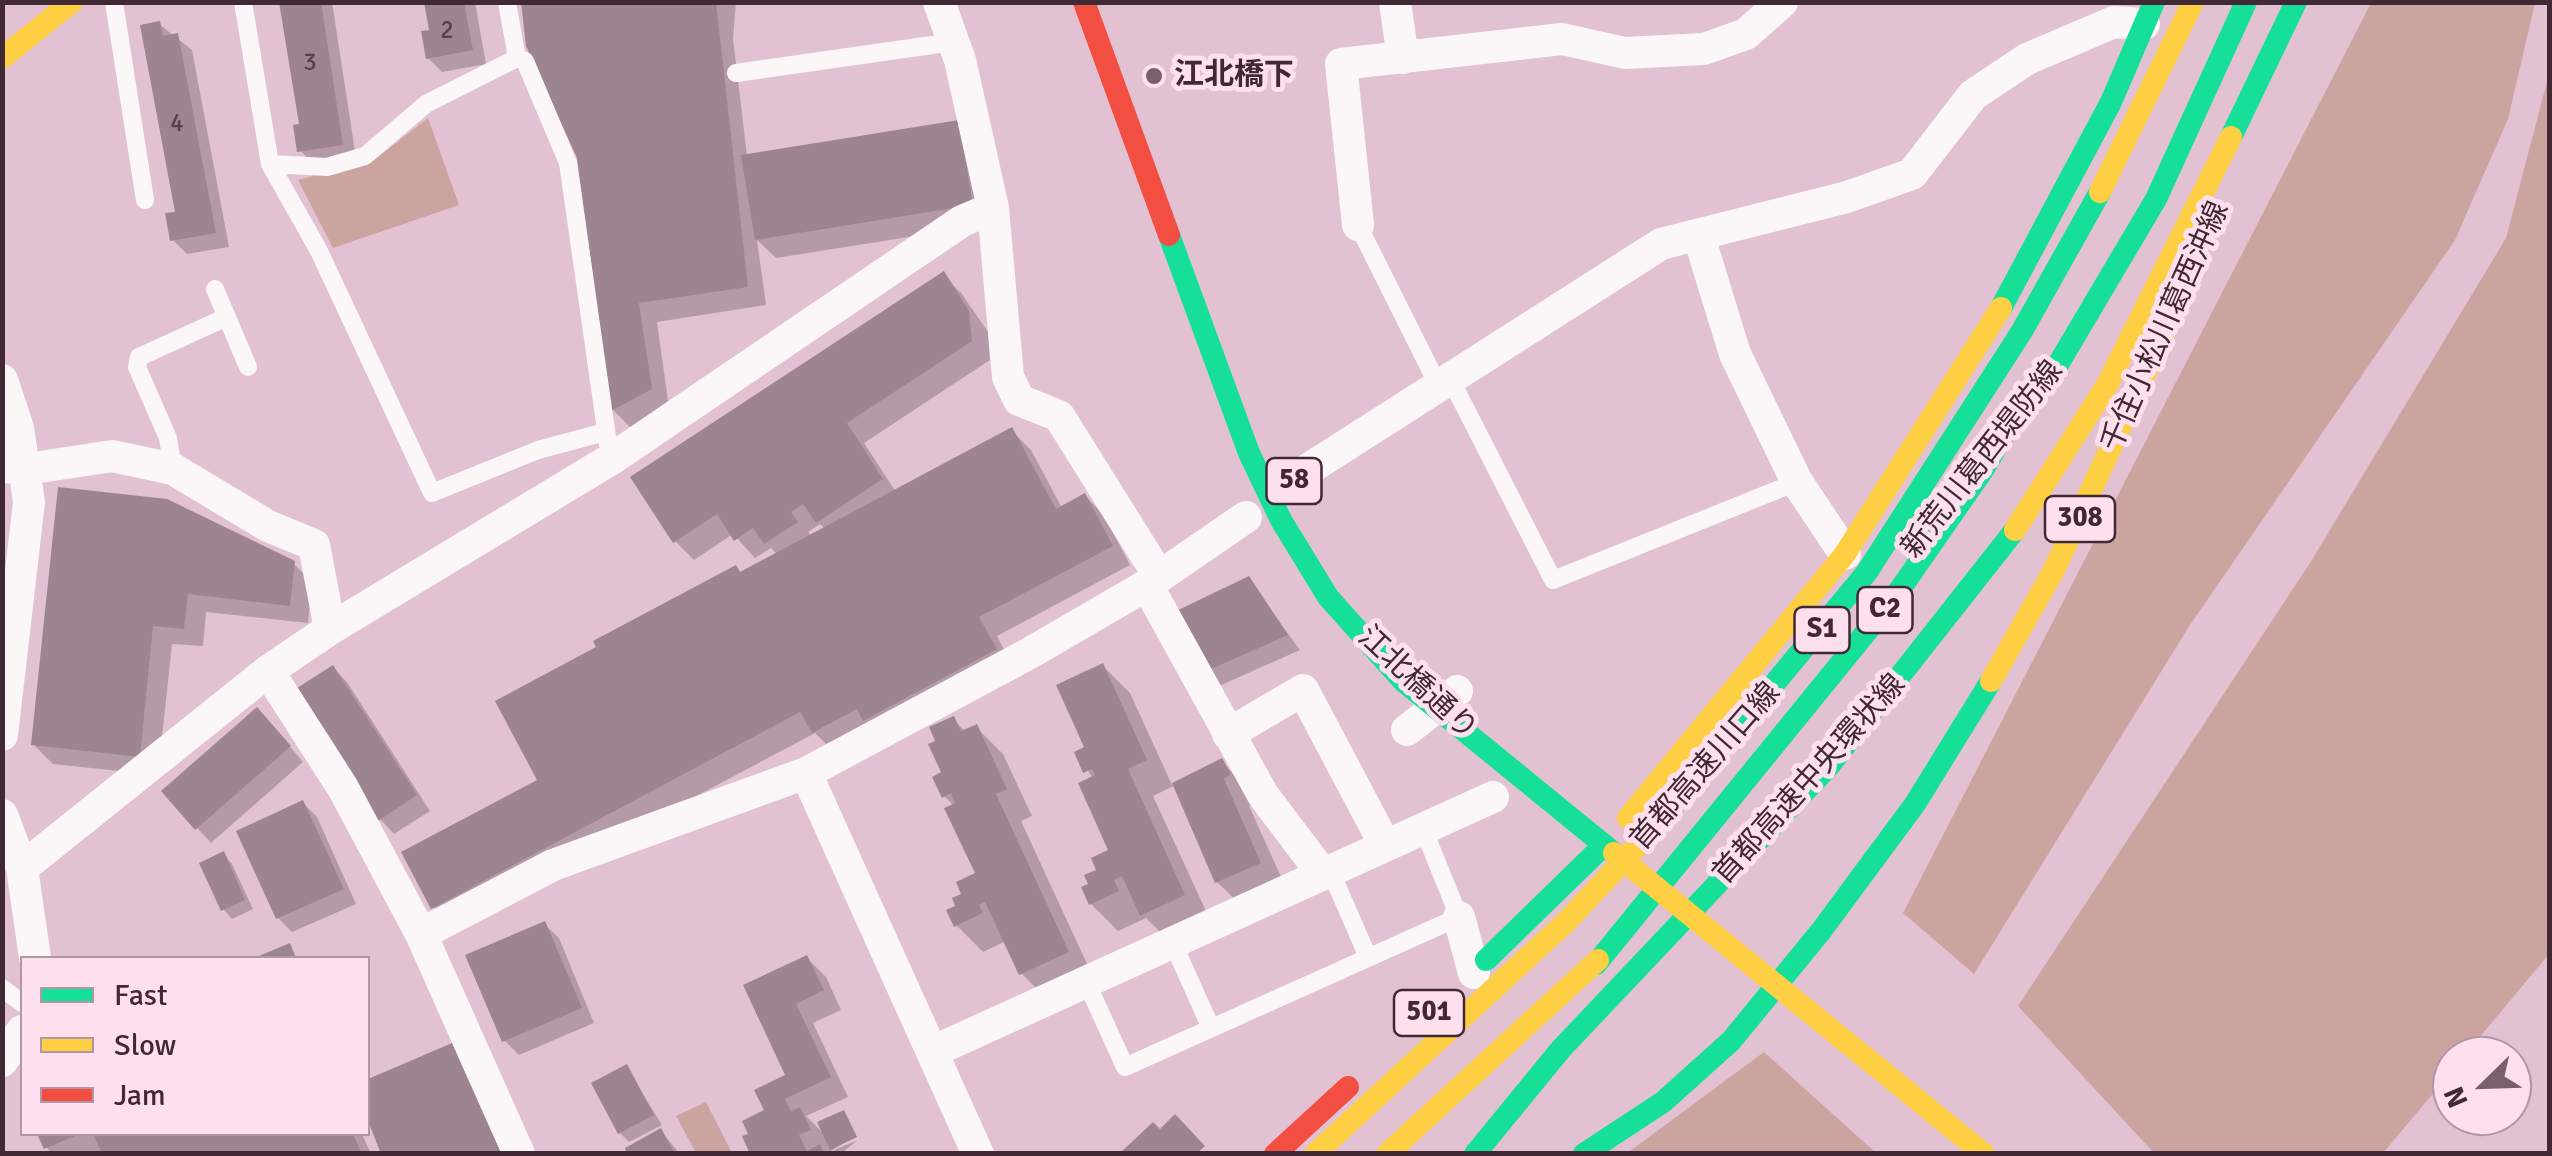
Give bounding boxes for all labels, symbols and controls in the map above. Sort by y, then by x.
house number: 2 [440,16,454,46]
house number: 3 [303,48,317,78]
place label: 江北橋下 [1174,58,1294,94]
marker: 江北橋下 [1143,65,1165,87]
house number: 4 [170,109,184,139]
street label: 千住小松川葛西沖線 [2095,196,2237,458]
street label: 新荒川葛西堤防線 [1895,354,2071,566]
road number: 58 [1266,458,1322,504]
road number: 308 [2045,496,2115,542]
road number: C2 [1858,587,1912,633]
road number: S1 [1794,607,1850,653]
street label: 江北橋通り [1350,620,1484,748]
street label: 首都高速中央環状線 [1706,668,1914,892]
street label: 首都高速川口線 [1624,676,1788,858]
legend [20,956,370,1136]
text: Fast [114,977,167,1014]
road number: 501 [1394,990,1464,1036]
text: Slow [114,1027,176,1064]
north arrow [2432,1036,2532,1136]
text: Jam [114,1077,166,1114]
text: N [2437,1081,2476,1113]

